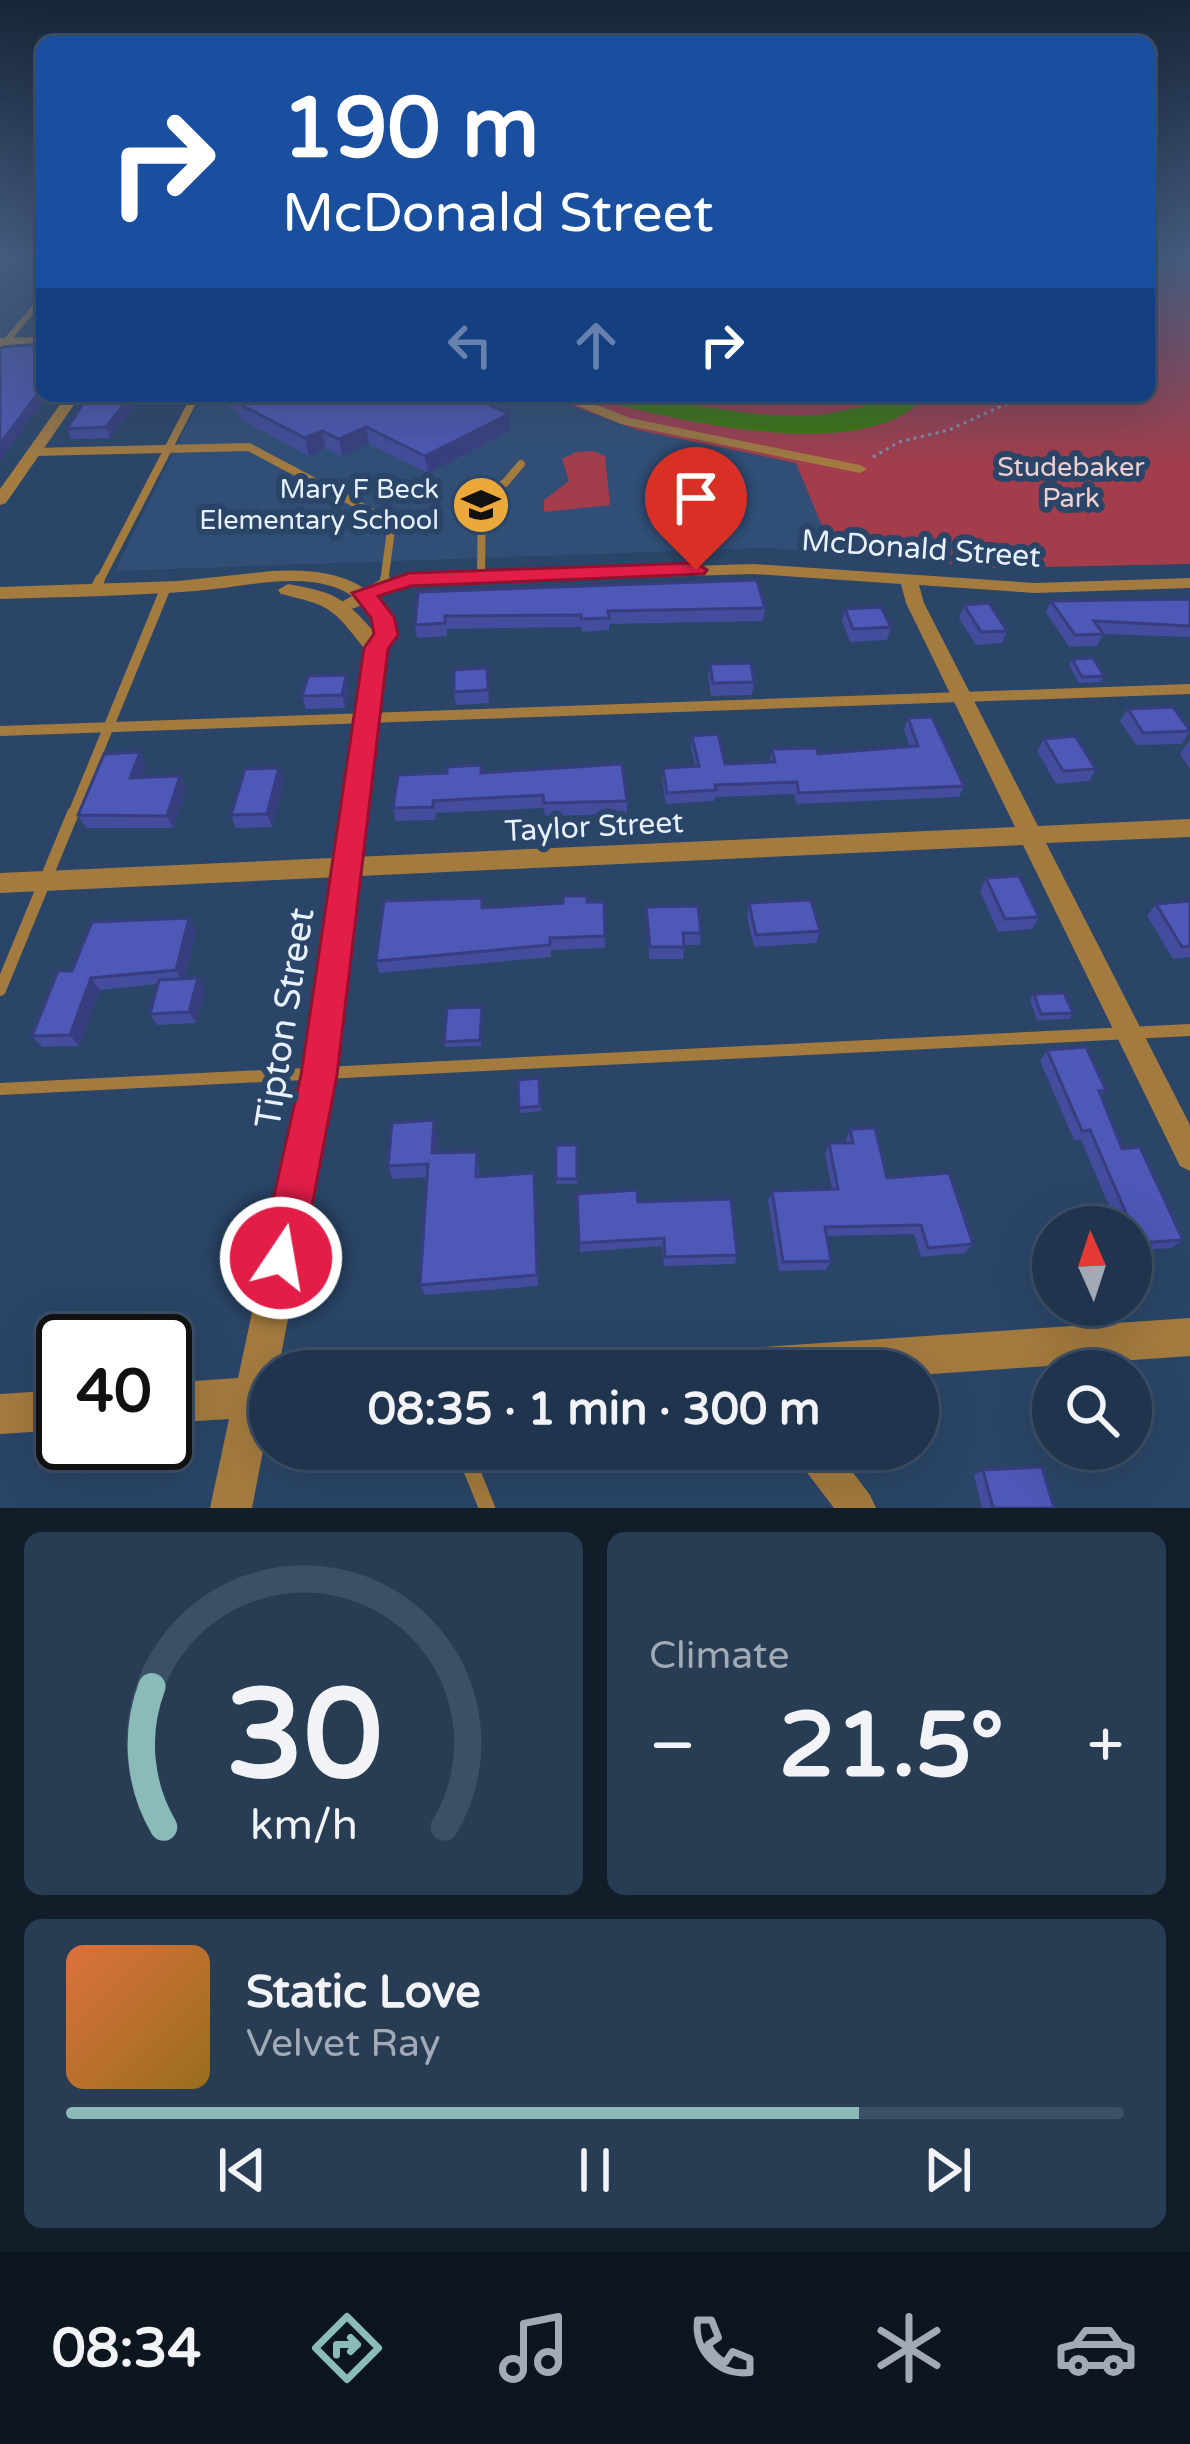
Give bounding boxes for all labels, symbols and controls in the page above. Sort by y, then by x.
text: 190 m [282,79,539,180]
icon: right [84,84,240,240]
text: McDonald Street [282,181,714,246]
icon: left [437,312,503,378]
icon: ahead [563,312,629,378]
icon: right [689,312,755,378]
pin [645,447,747,570]
park label: Studebaker Park [997,451,1145,515]
icon: arrive [663,465,729,531]
place label: Mary F Beck Elementary School [199,473,439,537]
school or university icon: Mary F Beck Elementary School [450,474,512,536]
street label: McDonald Street [800,522,1042,576]
street label: Taylor Street [503,804,685,850]
street label: Tipton Street [246,905,324,1131]
position arrow [218,1195,344,1321]
north arrow [1032,1206,1152,1326]
map controls [1032,1206,1152,1470]
speed limit sign: 40 [36,1314,192,1470]
button: search [1032,1350,1152,1470]
text: 08:35 · 1 min · 300 m [368,1383,820,1437]
text: Climate [649,1632,789,1679]
text: 30 [225,1661,382,1812]
text: 21.5° [779,1692,1004,1801]
text: − [649,1706,696,1786]
text: + [1087,1706,1124,1786]
text: km/h [250,1799,357,1850]
text: Static Love [246,1966,481,2020]
text: Velvet Ray [246,2020,441,2067]
icon: previous [209,2137,275,2203]
icon: pause [562,2137,628,2203]
icon: next [915,2137,981,2203]
icon: directions [305,2306,389,2390]
icon: music [492,2306,576,2390]
icon: phone [680,2306,764,2390]
icon: climate [867,2306,951,2390]
icon: car [1054,2306,1138,2390]
text: 08:34 [52,2316,201,2381]

